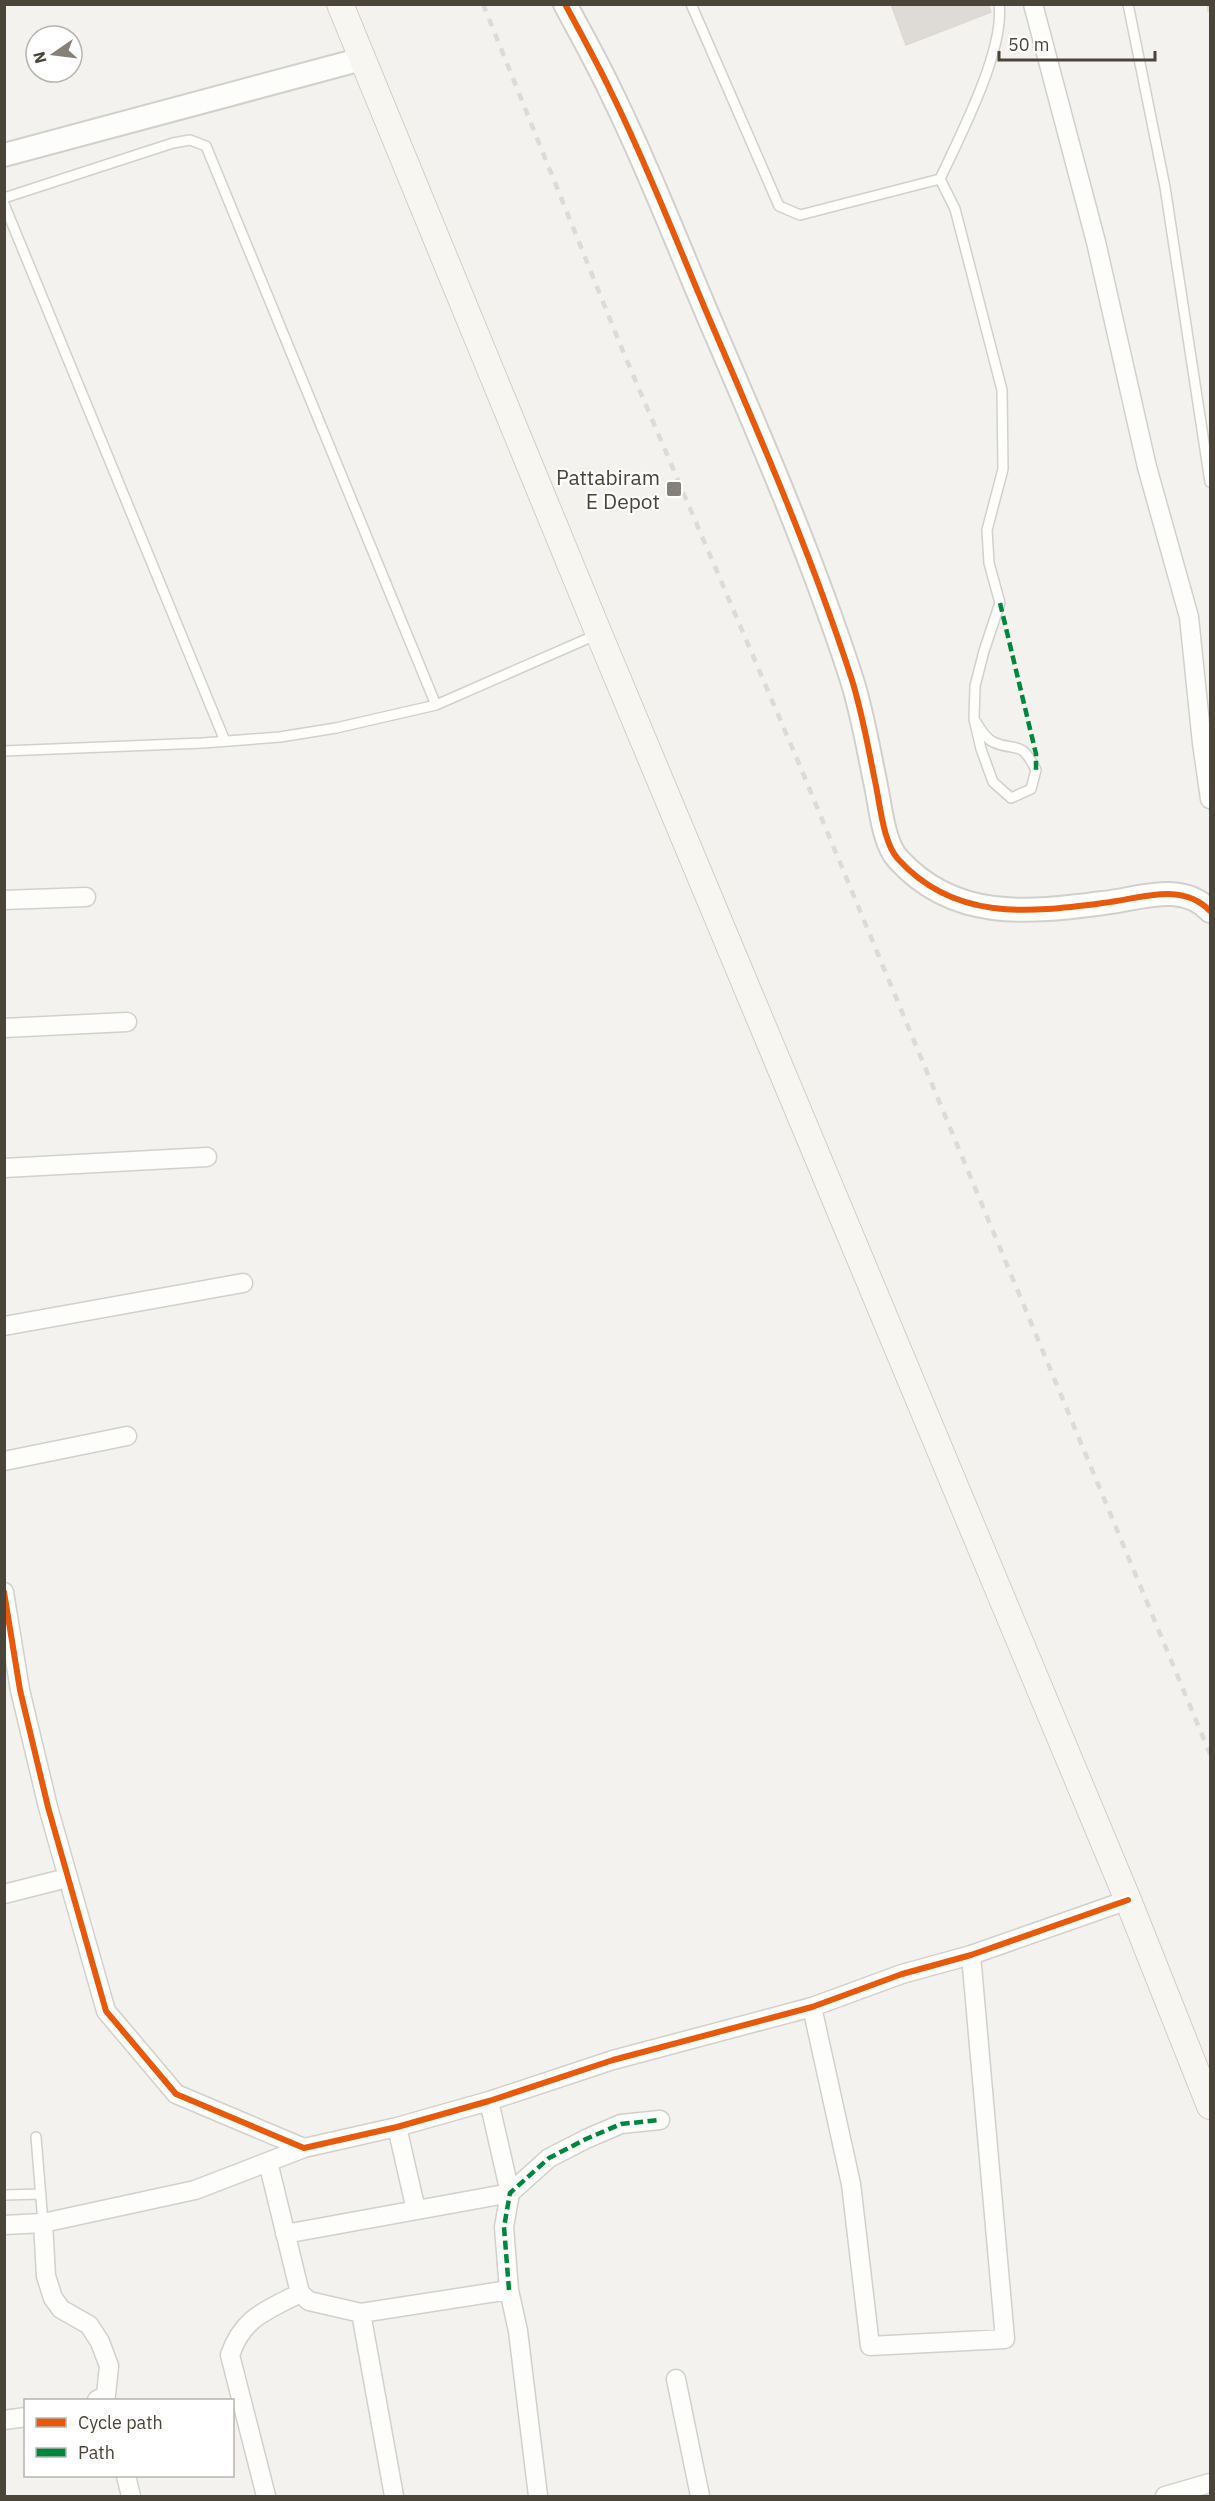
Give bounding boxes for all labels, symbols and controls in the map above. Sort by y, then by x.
north arrow [24,24,84,84]
scale bar [999,24,1155,62]
text: 50 m [1008,33,1050,56]
text: N [28,50,51,66]
place label: Pattabiram E Depot [556,463,660,515]
marker: Pattabiram E Depot [665,480,683,498]
legend [24,2399,234,2477]
text: Cycle path [78,2411,163,2434]
text: Path [78,2441,115,2464]

